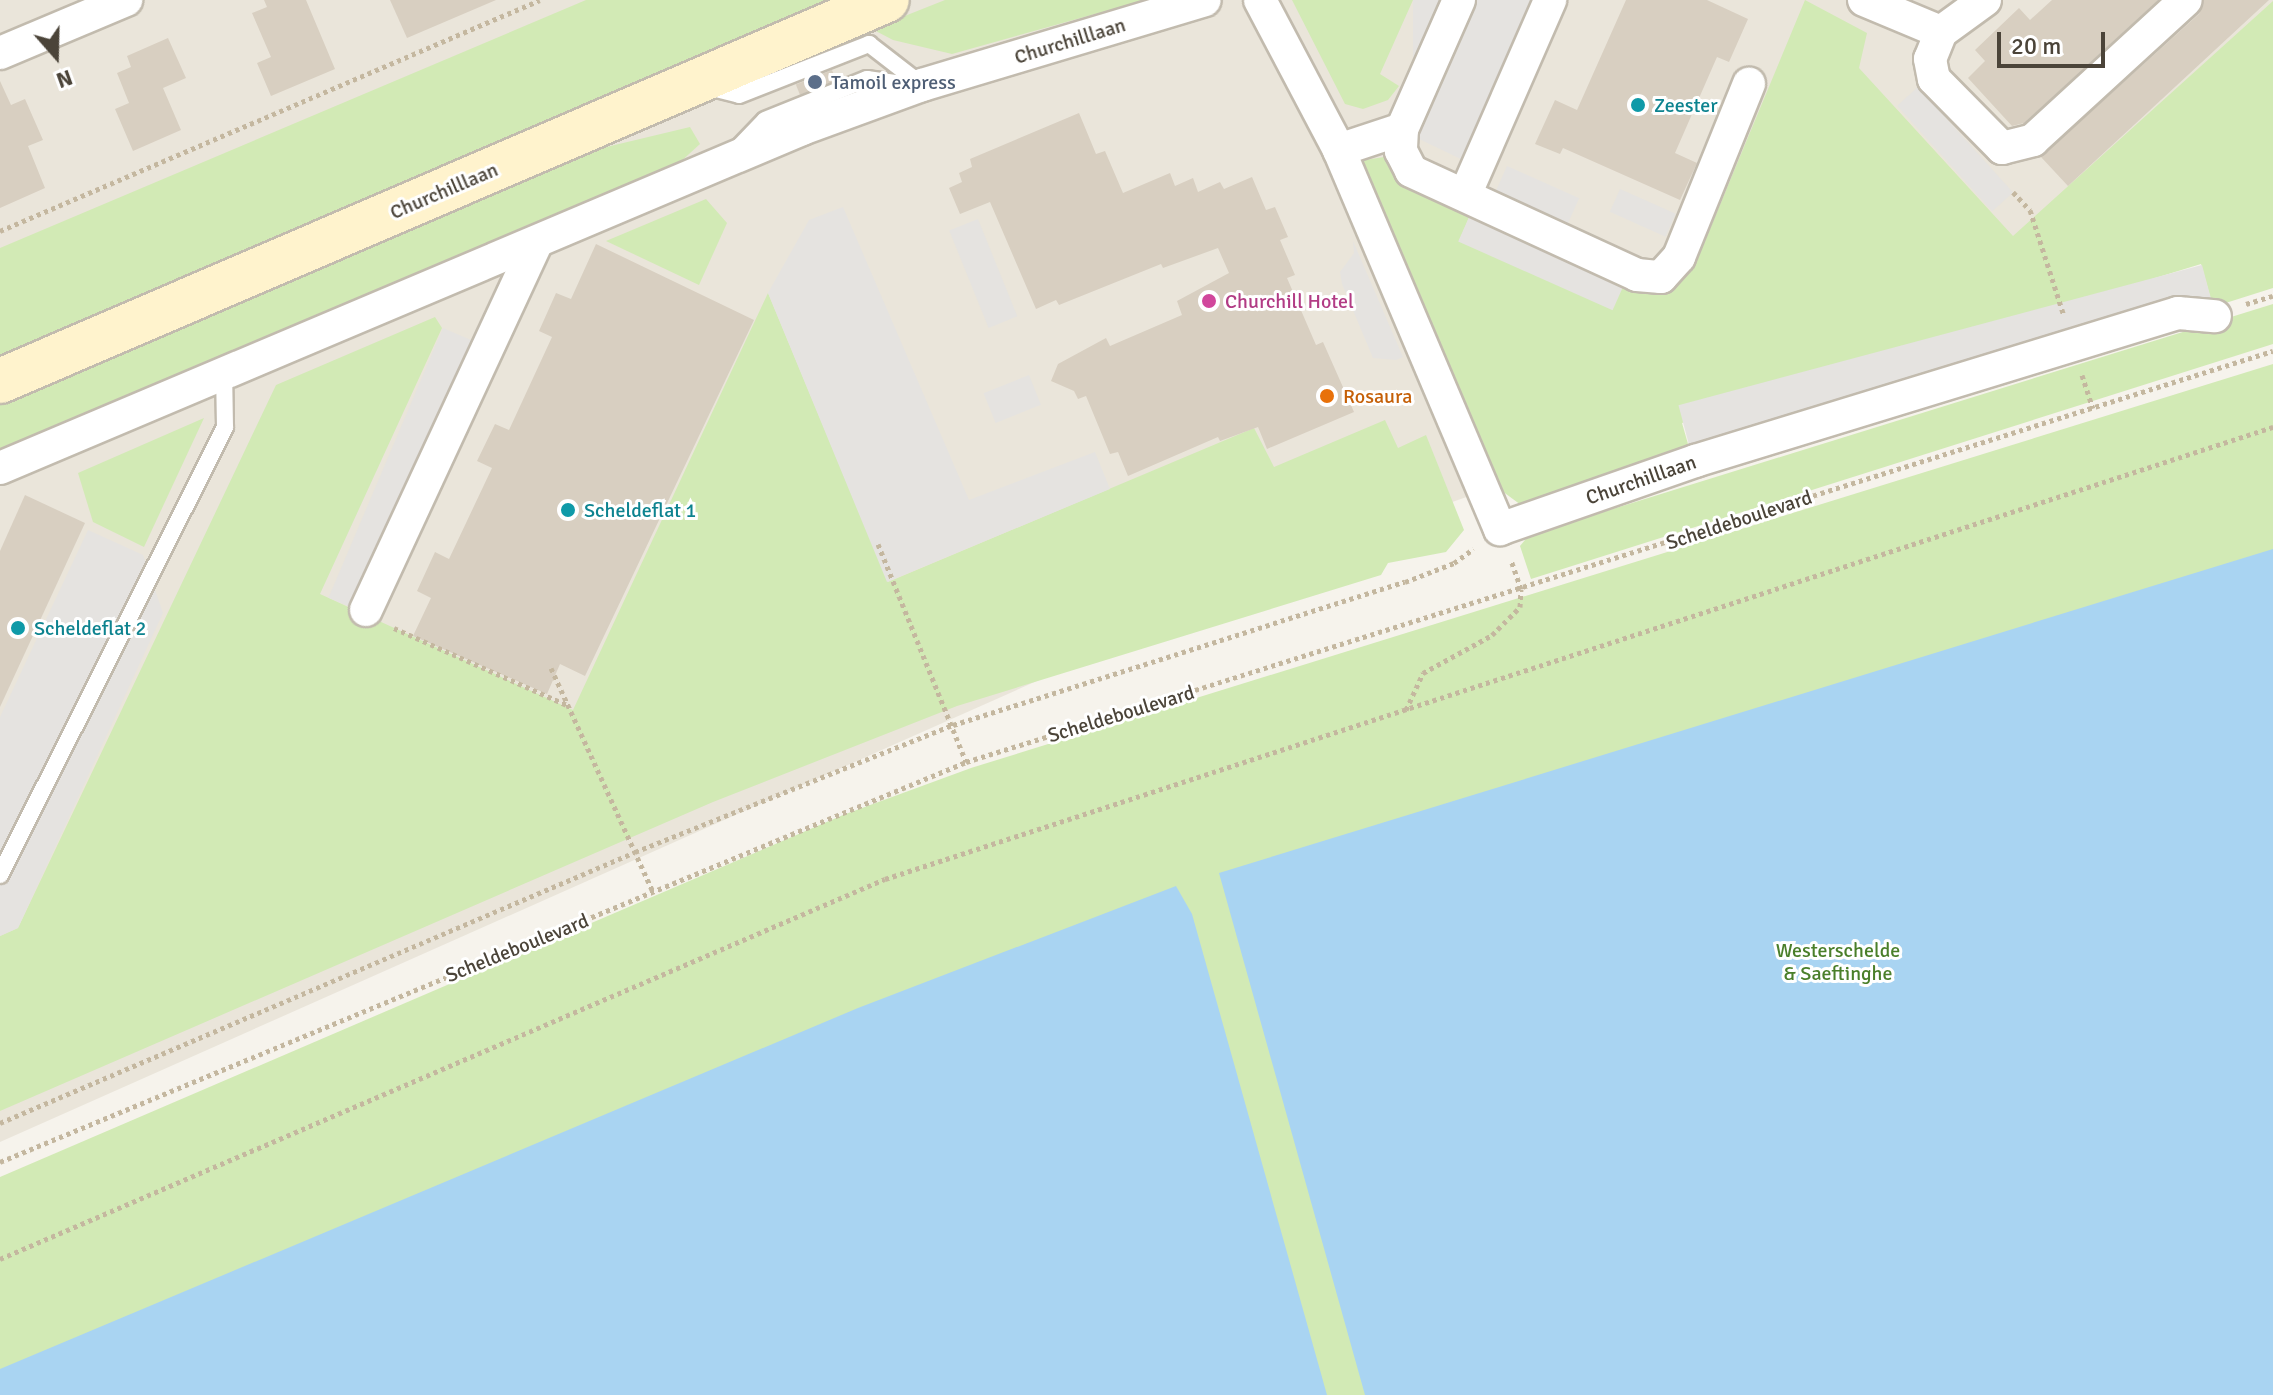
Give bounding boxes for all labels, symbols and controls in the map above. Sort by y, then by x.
street label: Churchilllaan [1011,13,1129,69]
north arrow [16,16,96,96]
scale bar [2001,16,2109,66]
text: 20 m [2011,31,2061,61]
text: N [53,64,76,94]
place label: Tamoil express [831,70,956,94]
marker: Tamoil express [806,73,824,91]
place label: Zeester [1654,93,1718,117]
marker: Zeester [1629,96,1647,114]
street label: Churchilllaan [386,157,502,225]
place label: Churchill Hotel [1225,289,1354,313]
marker: Churchill Hotel [1200,292,1218,310]
place label: Rosaura [1343,384,1412,408]
marker: Rosaura [1318,387,1336,405]
street label: Churchilllaan [1583,450,1699,510]
street label: Scheldeboulevard [1663,485,1815,555]
place label: Scheldeflat 1 [584,498,696,522]
marker: Scheldeflat 1 [559,501,577,519]
place label: Scheldeflat 2 [34,616,146,640]
marker: Scheldeflat 2 [9,619,27,637]
street label: Scheldeboulevard [1045,680,1197,748]
street label: Scheldeboulevard [442,908,592,988]
park label: Westerschelde & Saeftinghe [1776,938,1900,985]

